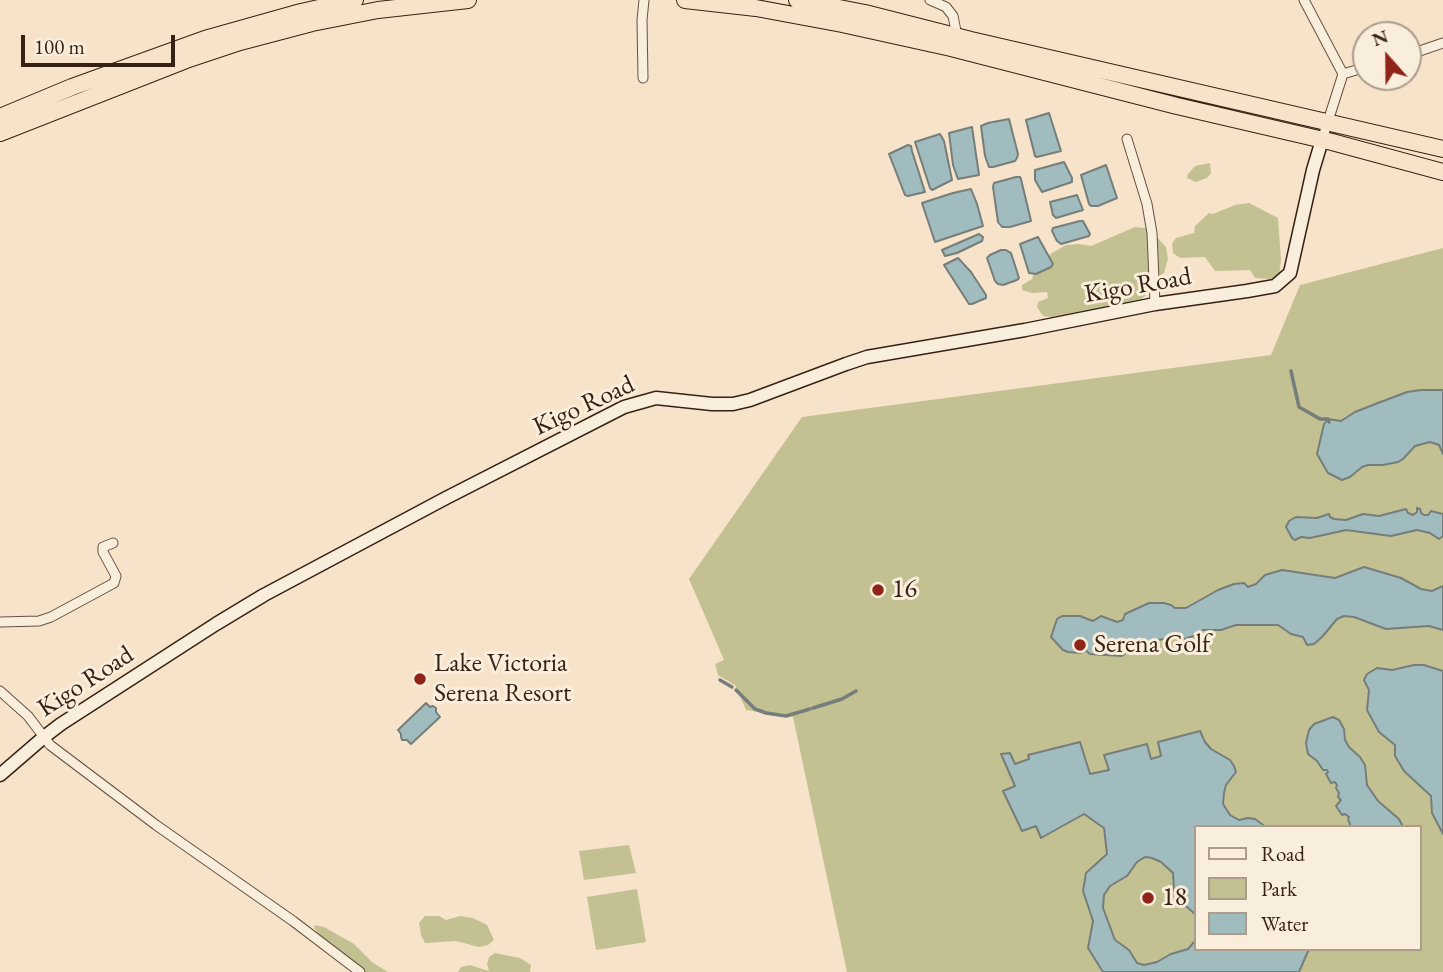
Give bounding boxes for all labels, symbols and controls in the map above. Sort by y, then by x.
scale bar [24,21,178,65]
north arrow [1352,21,1422,91]
text: N [1368,23,1392,52]
text: 100 m [34,33,85,60]
street label: Kigo Road [1082,261,1194,311]
street label: Kigo Road [529,369,639,443]
place label: 16 [892,574,917,606]
marker: 16 [870,582,886,598]
place label: Serena Golf [1094,629,1210,661]
marker: Serena Golf [1072,637,1088,653]
street label: Kigo Road [32,640,140,724]
place label: Lake Victoria Serena Resort [434,648,571,710]
marker: Lake Victoria Serena Resort [412,671,428,687]
legend [1194,825,1422,951]
text: Road [1261,840,1305,867]
text: Park [1261,875,1297,902]
place label: 18 [1162,882,1187,914]
marker: 18 [1140,890,1156,906]
text: Water [1261,910,1308,937]

